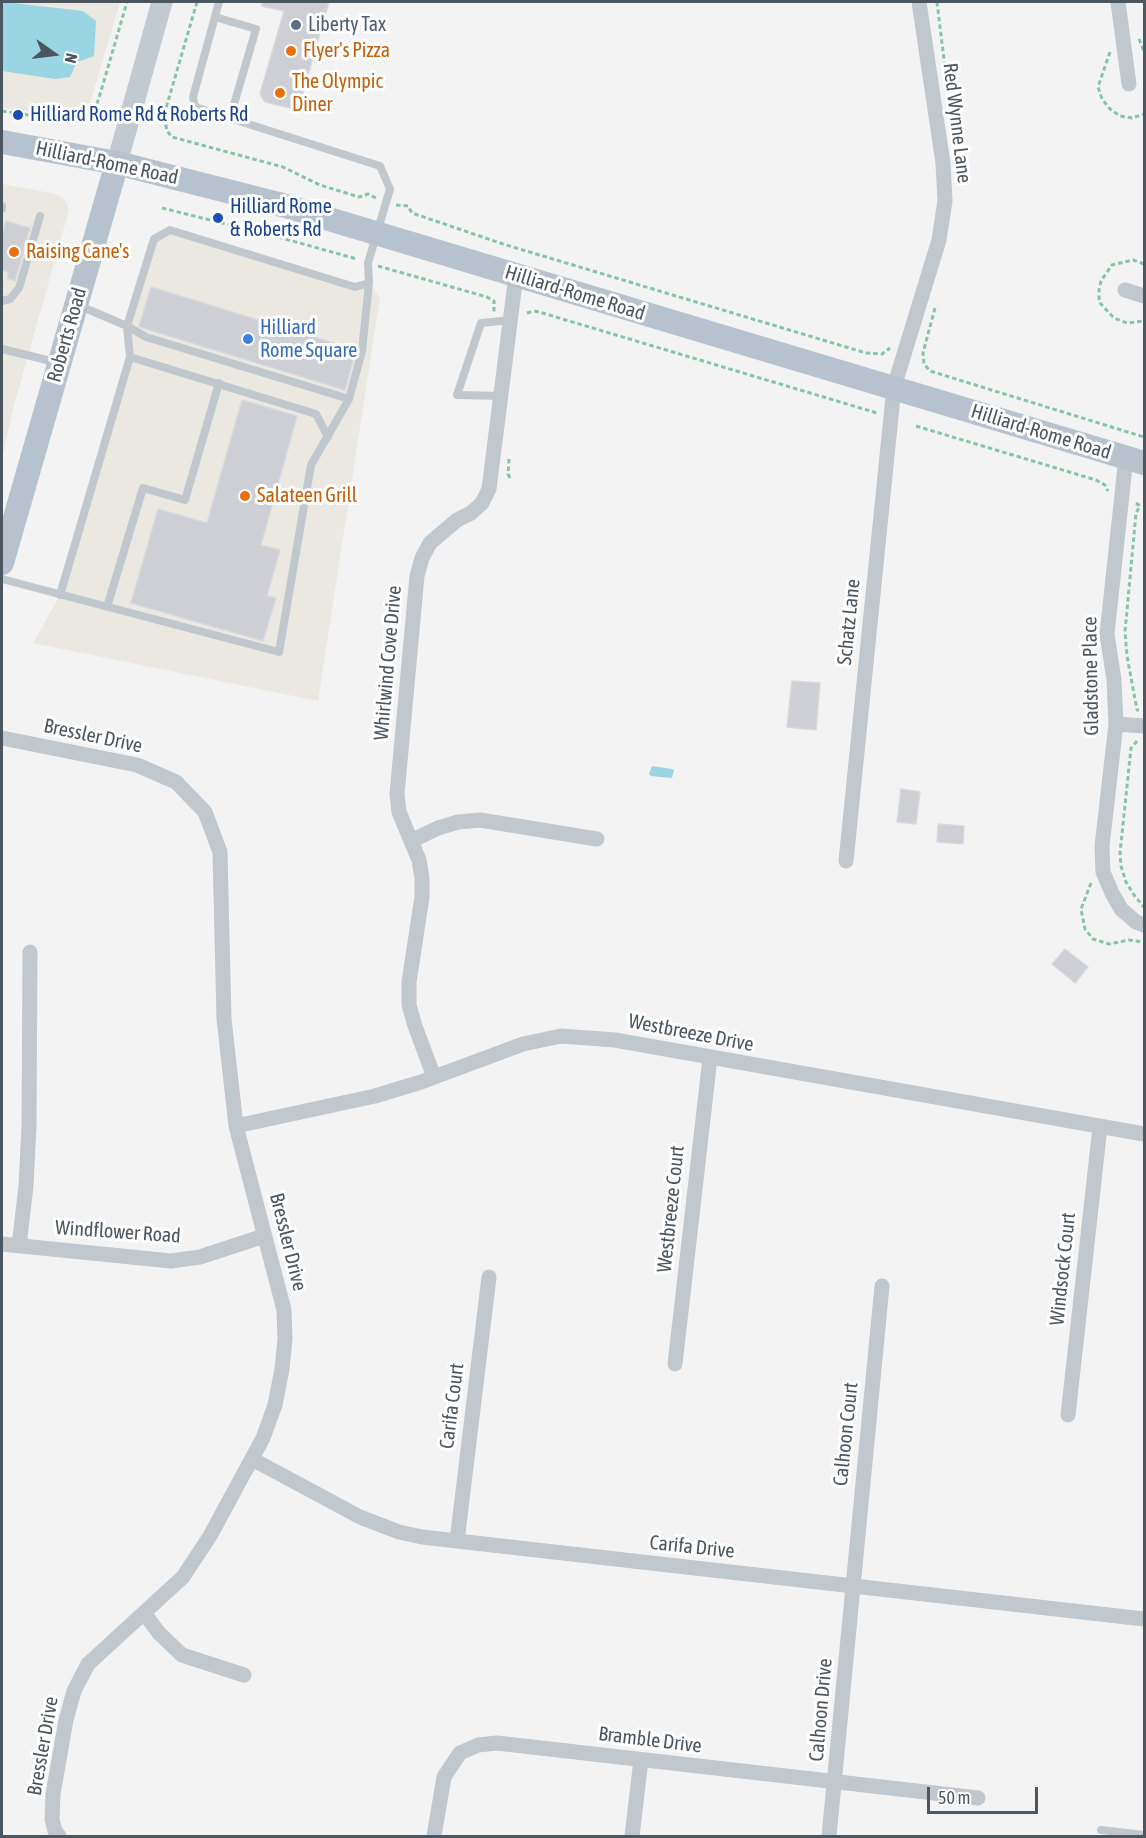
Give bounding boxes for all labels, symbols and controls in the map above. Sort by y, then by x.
place label: Liberty Tax [308,13,386,37]
marker: Liberty Tax [289,18,303,32]
north arrow [24,24,84,84]
place label: Flyer's Pizza [303,39,390,63]
marker: Flyer's Pizza [284,44,298,58]
text: N [62,52,81,65]
street label: Red Wynne Lane [938,61,976,185]
place label: The Olympic Diner [292,70,383,117]
marker: The Olympic Diner [273,86,287,100]
place label: Hilliard Rome Rd & Roberts Rd [30,103,249,127]
marker: Hilliard Rome Rd & Roberts Rd [11,108,25,122]
street label: Hilliard-Rome Road [34,136,180,190]
place label: Hilliard Rome & Roberts Rd [230,195,332,242]
marker: Hilliard Rome & Roberts Rd [211,211,225,225]
place label: Raising Cane's [26,240,129,264]
marker: Raising Cane's [7,245,21,259]
street label: Hilliard-Rome Road [502,260,648,326]
street label: Roberts Road [42,285,92,385]
place label: Hilliard Rome Square [260,316,357,363]
marker: Hilliard Rome Square [241,332,255,346]
street label: Hilliard-Rome Road [968,399,1114,465]
place label: Salateen Grill [257,484,357,508]
marker: Salateen Grill [238,489,252,503]
street label: Schatz Lane [833,578,865,666]
street label: Whirlwind Cove Drive [369,585,407,741]
street label: Gladstone Place [1078,616,1104,736]
street label: Bressler Drive [41,714,145,758]
street label: Westbreeze Drive [626,1009,756,1057]
street label: Westbreeze Court [652,1144,690,1274]
street label: Bressler Drive [264,1190,312,1294]
street label: Windsock Court [1045,1211,1081,1327]
street label: Windflower Road [54,1216,182,1248]
street label: Carifa Court [435,1362,469,1450]
street label: Calhoon Court [829,1381,863,1487]
street label: Carifa Drive [648,1531,736,1563]
street label: Calhoon Drive [805,1657,837,1763]
street label: Bressler Drive [22,1695,64,1797]
street label: Bramble Drive [597,1722,703,1758]
scale bar [930,1775,1041,1813]
text: 50 m [938,1787,970,1808]

